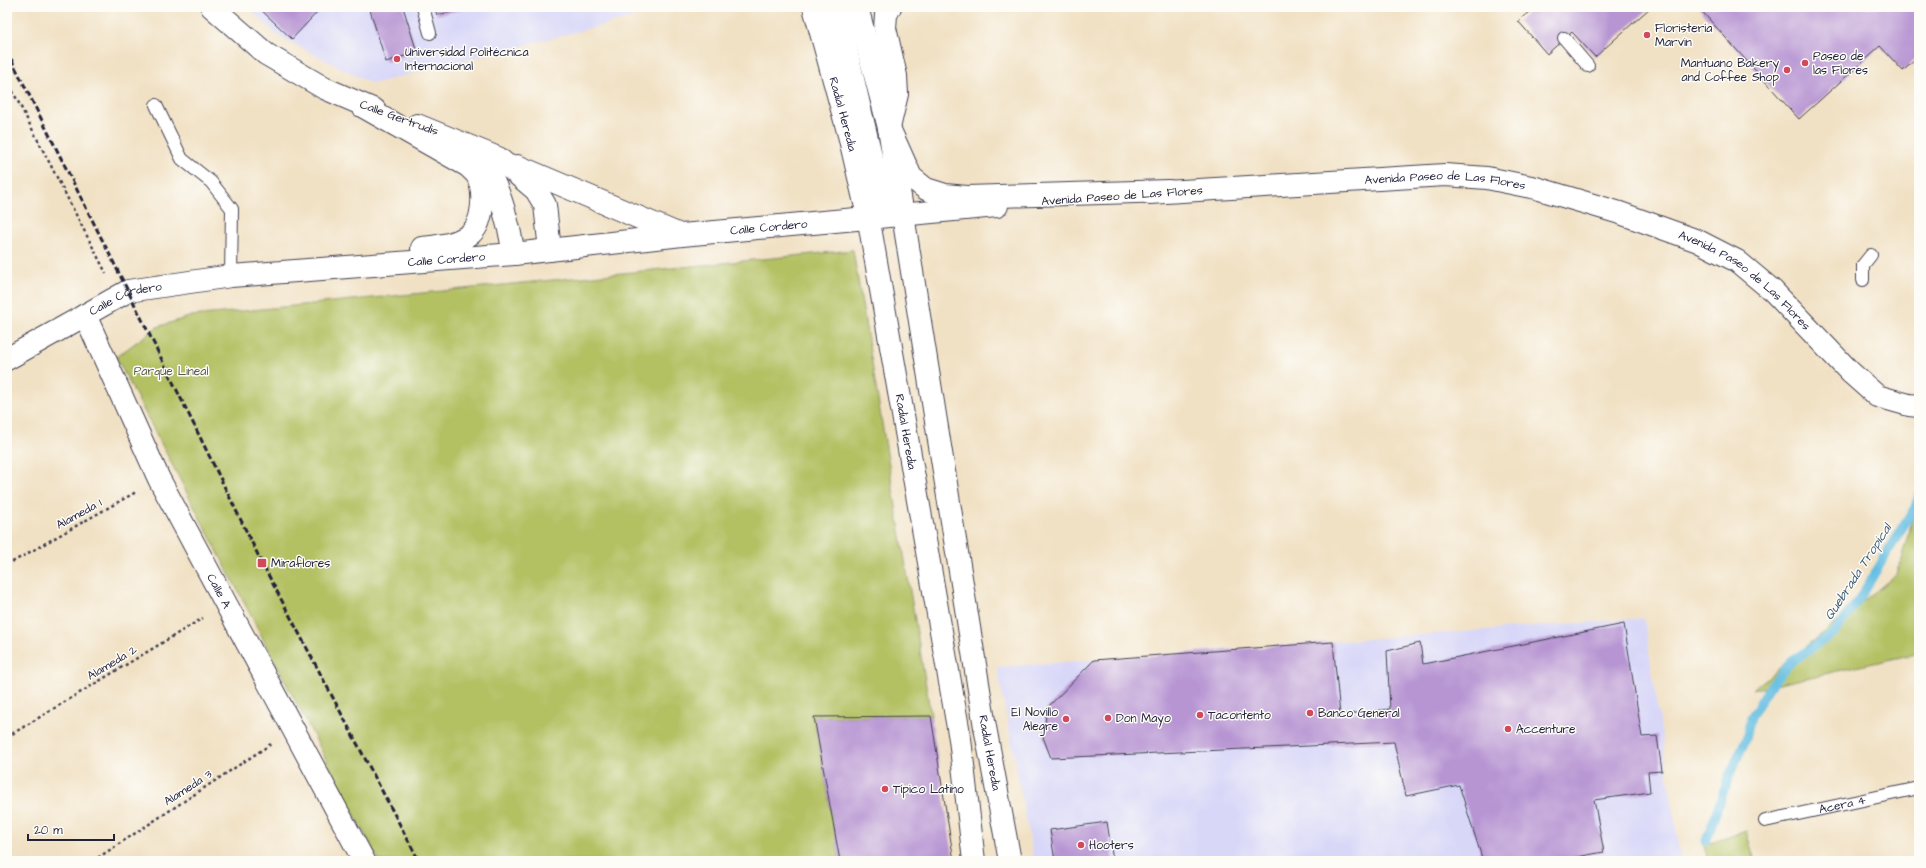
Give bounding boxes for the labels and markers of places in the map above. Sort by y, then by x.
place label: Floristería Marvin [1655,20,1712,51]
marker: Floristería Marvin [1642,30,1652,40]
place label: Universidad Politécnica Internacional [405,44,529,75]
place label: Paseo de las Flores [1813,48,1868,79]
marker: Universidad Politécnica Internacional [392,54,402,64]
place label: Mantuano Bakery and Coffee Shop [1681,55,1779,86]
marker: Paseo de las Flores [1800,58,1810,68]
marker: Mantuano Bakery and Coffee Shop [1782,65,1792,75]
place label: Miraflores [271,555,330,572]
marker: Miraflores [256,557,268,569]
place label: El Novillo Alegre [1011,704,1059,736]
place label: Banco General [1318,705,1400,722]
place label: Tacontento [1208,707,1271,724]
marker: Banco General [1305,708,1315,718]
place label: Don Mayo [1116,710,1171,728]
marker: Tacontento [1195,710,1205,720]
marker: Don Mayo [1103,713,1113,723]
marker: El Novillo Alegre [1061,714,1071,724]
place label: Accenture [1516,721,1576,738]
marker: Accenture [1503,724,1513,734]
place label: Típico Latino [893,781,964,798]
marker: Típico Latino [880,784,890,794]
place label: Hooters [1089,837,1134,854]
marker: Hooters [1076,840,1086,850]

